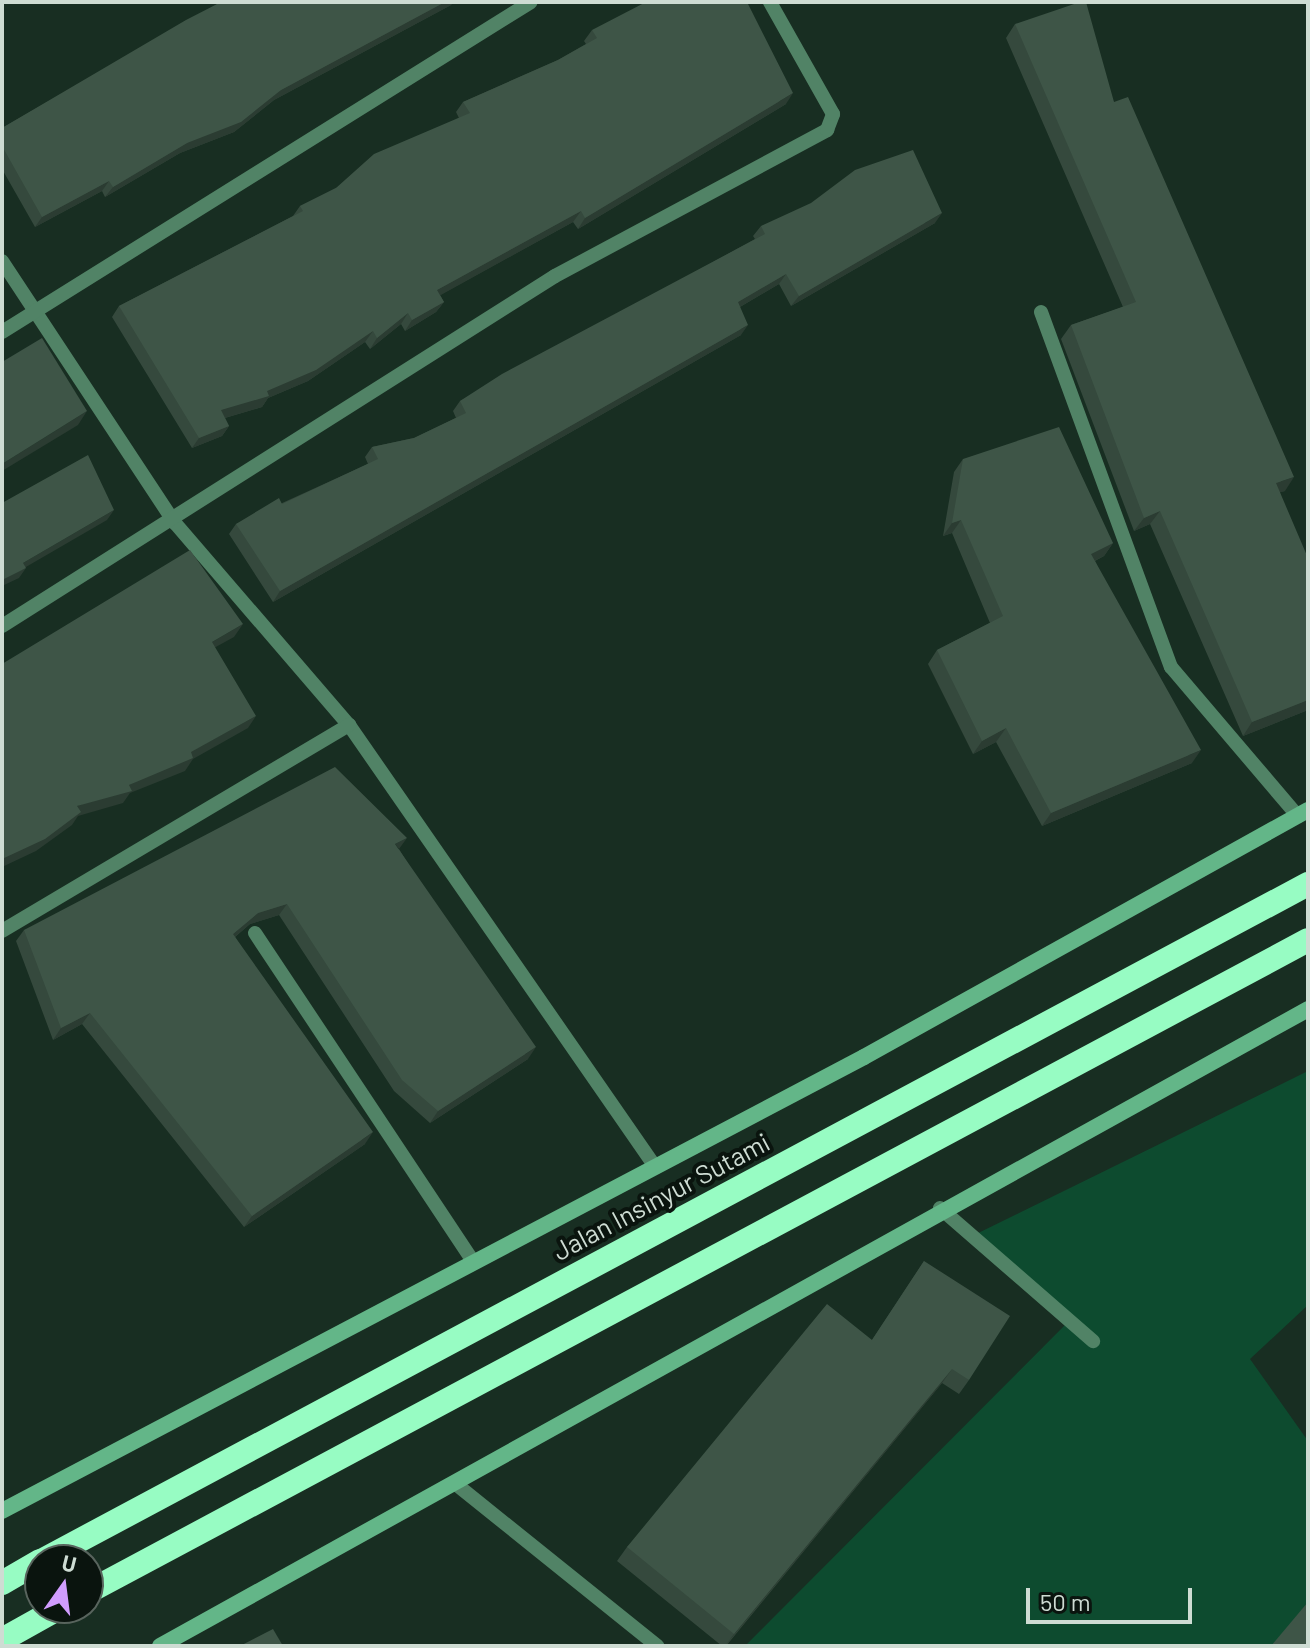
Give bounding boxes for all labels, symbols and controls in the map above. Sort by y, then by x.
street label: Jalan Insinyur Sutami [547,1126,775,1266]
north arrow [24,1544,104,1624]
text: U [59,1548,79,1577]
scale bar [1030,1572,1196,1622]
text: 50 m [1040,1587,1091,1616]

